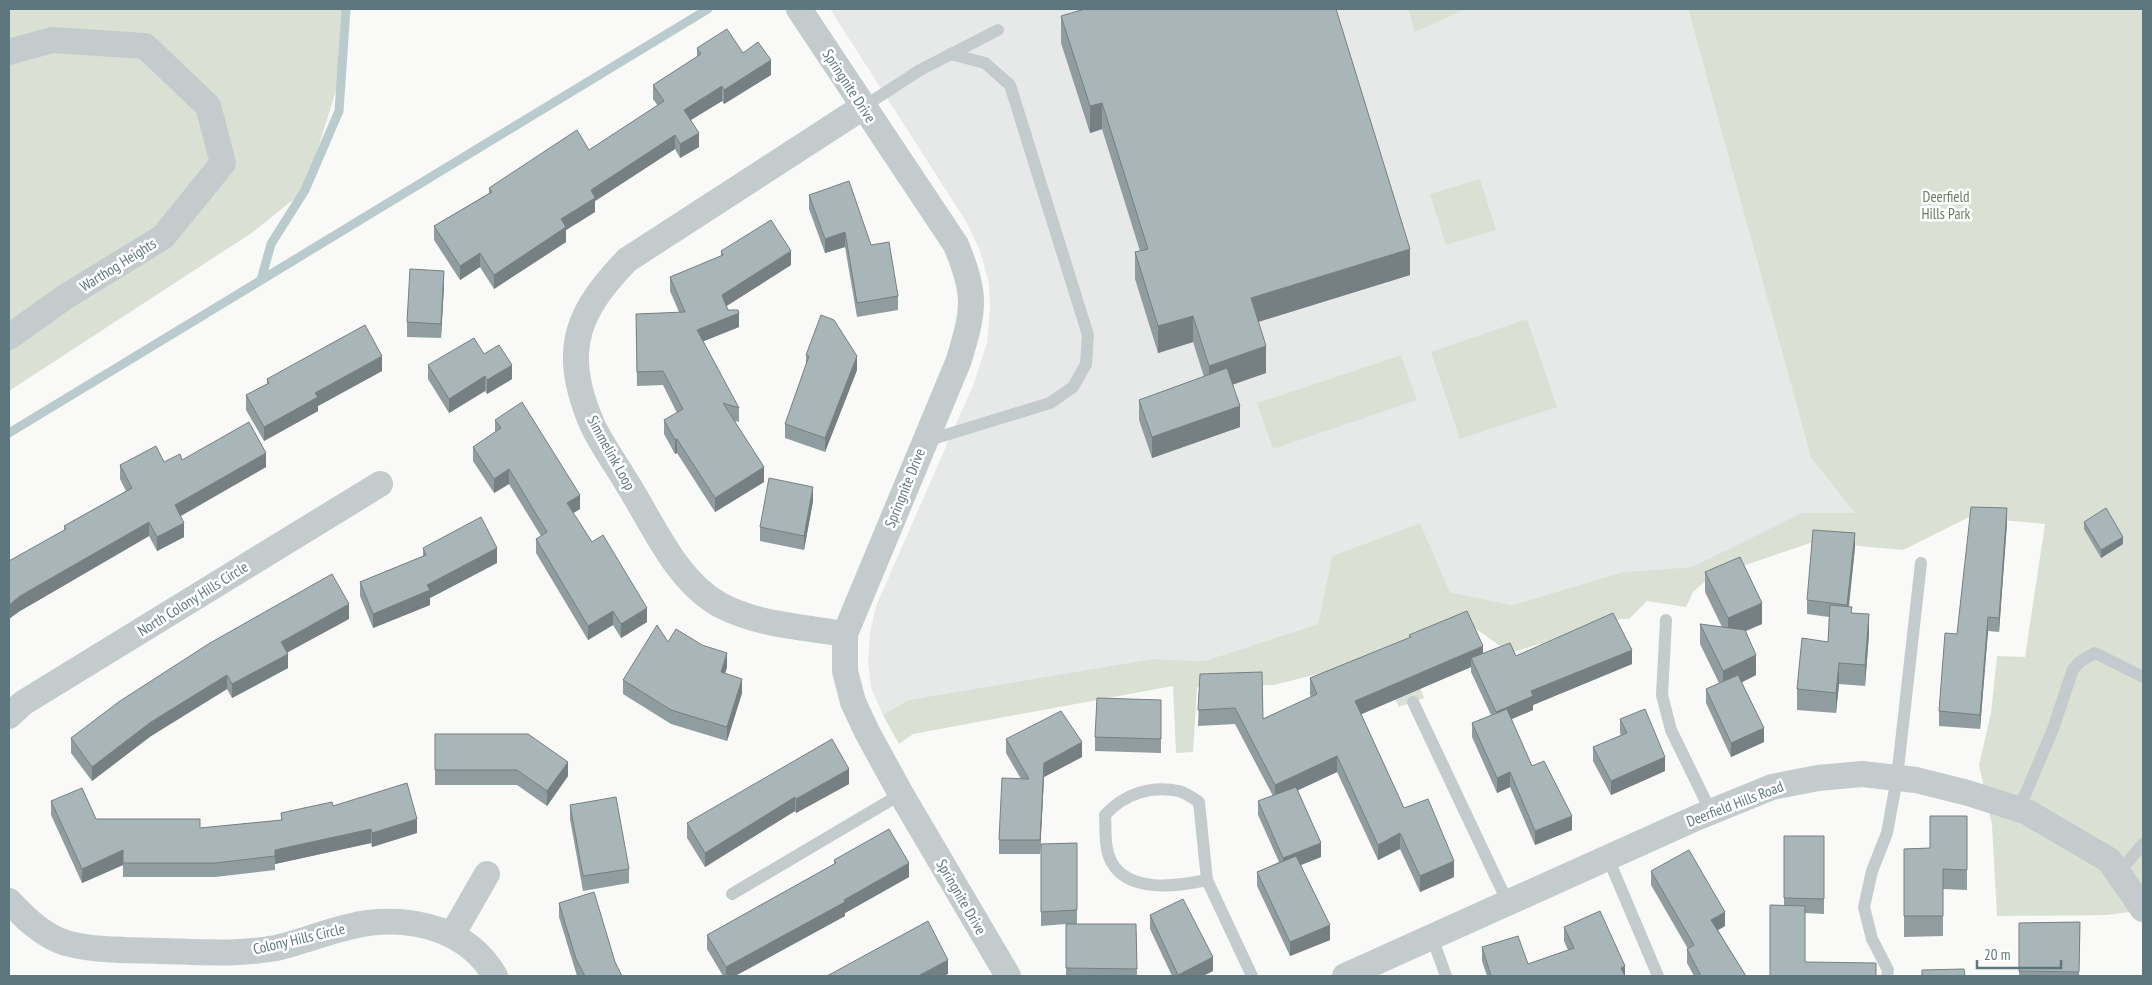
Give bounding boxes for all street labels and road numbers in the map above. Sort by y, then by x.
street label: Springnite Drive [819,45,880,126]
street label: Warthog Heights [76,234,160,296]
street label: Simmelink Loop [583,412,640,493]
street label: Springnite Drive [880,445,929,530]
street label: North Colony Hills Circle [134,557,251,640]
street label: Deerfield Hills Road [1684,776,1786,831]
street label: Springnite Drive [932,856,991,938]
street label: Colony Hills Circle [251,919,347,958]

